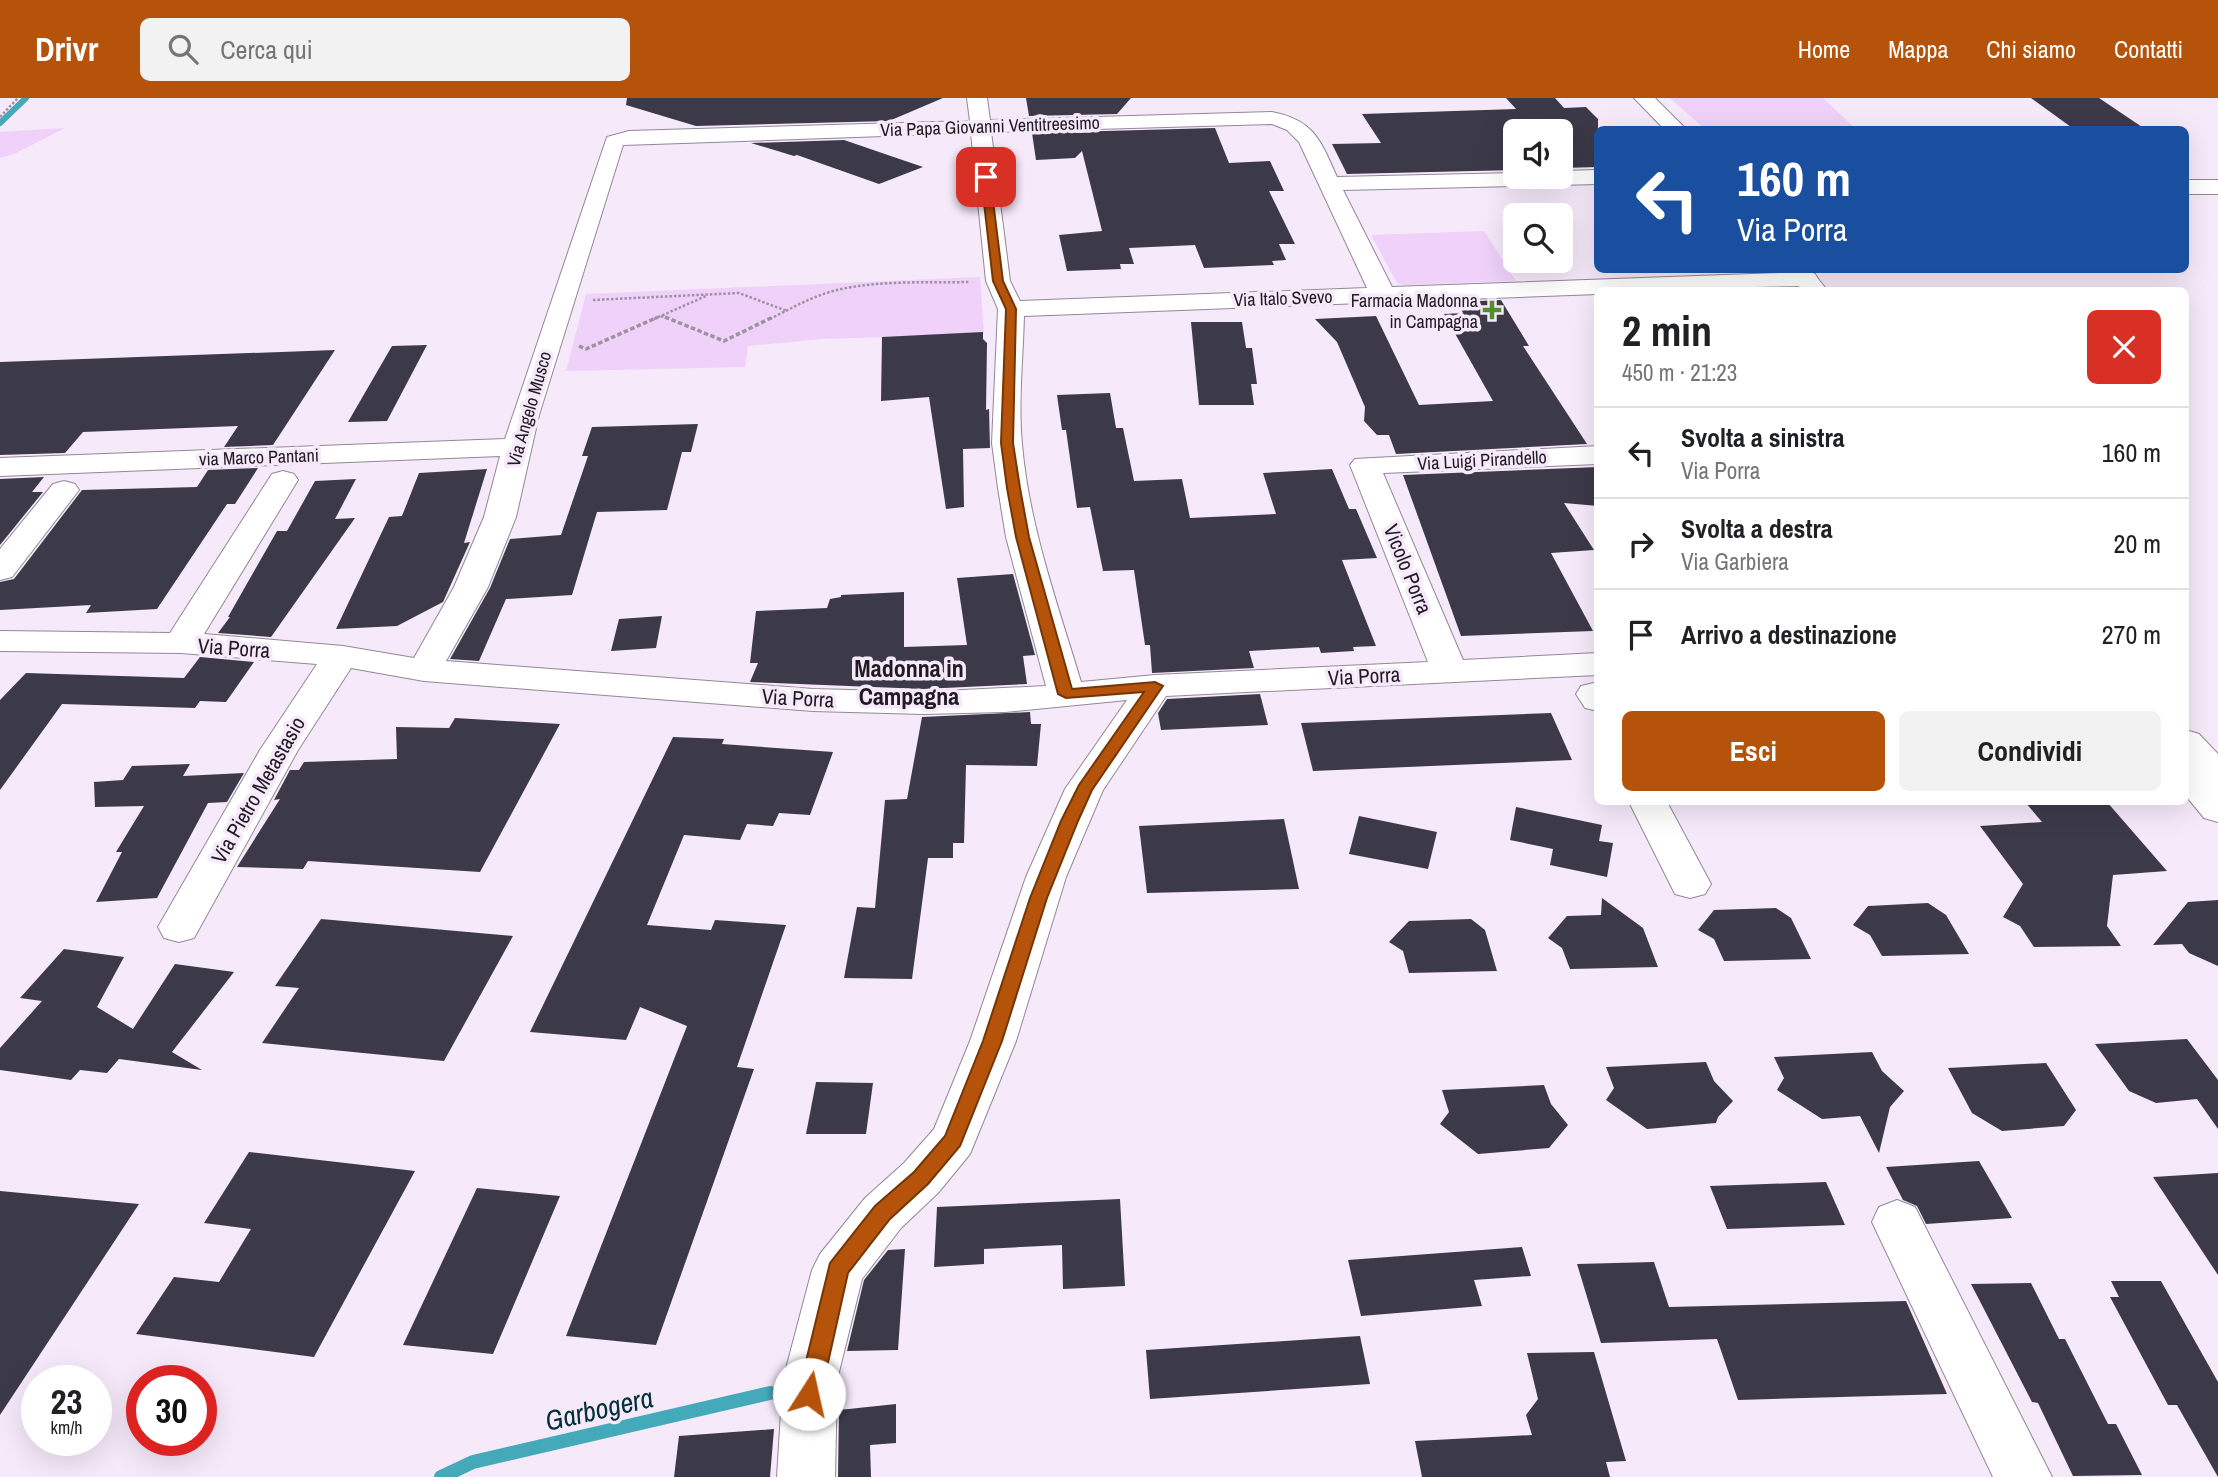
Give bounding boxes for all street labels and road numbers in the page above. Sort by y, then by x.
street label: Via Papa Giovanni Ventitreesimo [880,110,1100,142]
street label: Via Italo Svevo [1233,284,1333,312]
street label: Via Angelo Musco [501,348,557,470]
street label: via Marco Pantani [199,442,319,472]
street label: Via Luigi Pirandello [1417,444,1547,476]
street label: Vicolo Porra [1377,520,1439,619]
street label: Via Porra [197,631,272,665]
street label: Via Porra [1327,660,1401,692]
street label: Via Porra [761,682,835,714]
street label: Via Pietro Metastasio [204,711,312,869]

